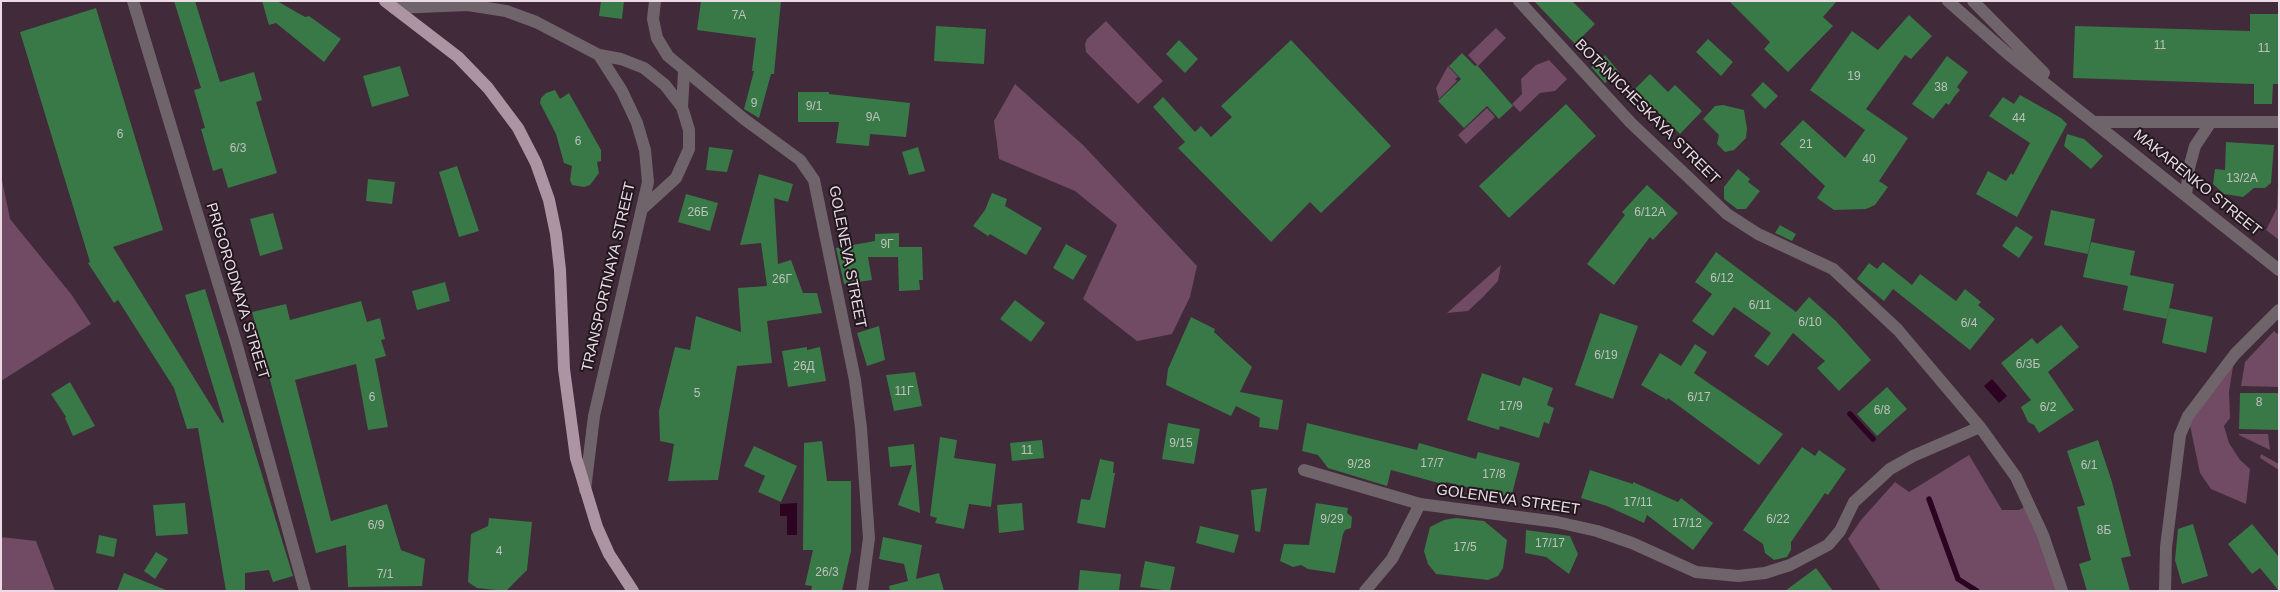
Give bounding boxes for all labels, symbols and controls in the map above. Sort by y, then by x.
house number: 7А [732,9,746,23]
street label: BOTANICHESKAYA STREET [1571,36,1723,188]
house number: 11 [2154,39,2166,53]
house number: 11 [2258,42,2270,56]
house number: 19 [1847,70,1861,84]
house number: 38 [1934,81,1948,95]
house number: 9 [751,97,757,111]
house number: 9/1 [806,100,822,114]
house number: 9А [866,111,880,125]
house number: 44 [2012,112,2026,126]
street label: MAKARENKO STREET [2129,126,2265,240]
house number: 6 [117,128,123,142]
house number: 6 [575,135,581,149]
house number: 21 [1799,138,1813,152]
house number: 6/3 [230,142,246,156]
house number: 40 [1862,153,1876,167]
house number: 13/2А [2226,172,2258,186]
street label: TRANSPORTNAYA STREET [578,180,640,374]
street label: GOLENEVA STREET [824,184,870,330]
street label: PRIGORODNAYA STREET [202,201,272,381]
house number: 26Б [687,206,709,220]
house number: 6/12А [1634,206,1666,220]
house number: 9Г [880,238,894,252]
house number: 6/12 [1710,272,1734,286]
house number: 26Г [772,273,792,287]
house number: 6/11 [1749,299,1771,313]
house number: 6/10 [1798,316,1822,330]
house number: 6/4 [1961,317,1977,331]
house number: 6/19 [1594,349,1618,363]
house number: 6/3Б [2016,358,2040,372]
house number: 26Д [793,360,815,374]
house number: 11Г [895,385,913,399]
house number: 5 [694,387,700,401]
house number: 6 [369,391,375,405]
house number: 6/17 [1687,391,1711,405]
house number: 8 [2256,396,2262,410]
house number: 17/9 [1499,400,1523,414]
house number: 6/2 [2040,401,2056,415]
house number: 6/8 [1874,404,1890,418]
house number: 9/15 [1169,437,1193,451]
house number: 11 [1021,444,1033,458]
house number: 17/7 [1420,457,1444,471]
house number: 9/28 [1347,458,1371,472]
house number: 6/1 [2081,459,2097,473]
house number: 17/8 [1482,468,1506,482]
street label: GOLENEVA STREET [1435,481,1581,519]
house number: 17/11 [1623,496,1653,510]
house number: 9/29 [1320,513,1344,527]
house number: 6/22 [1766,513,1790,527]
house number: 17/12 [1672,517,1702,531]
house number: 6/9 [368,519,384,533]
house number: 8Б [2097,524,2111,538]
house number: 17/17 [1535,537,1565,551]
house number: 17/5 [1453,541,1477,555]
house number: 4 [496,545,502,559]
house number: 26/3 [815,566,839,580]
house number: 7/1 [377,568,393,582]

